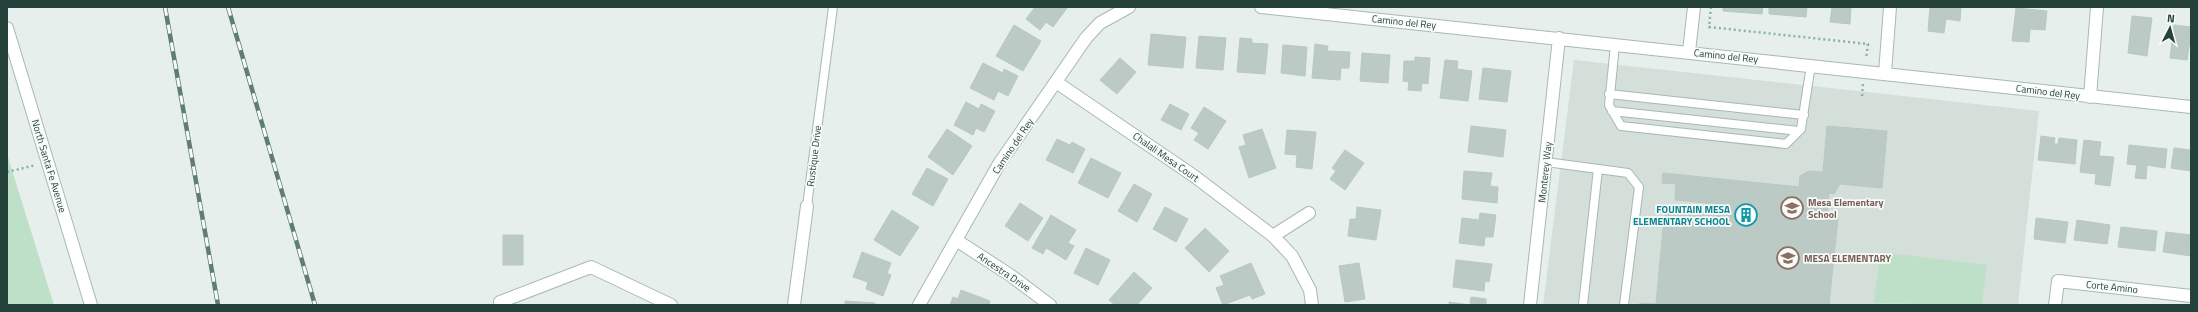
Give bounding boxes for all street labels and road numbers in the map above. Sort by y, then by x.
street label: Camino del Rey [1371,11,1437,33]
street label: Camino del Rey [1693,45,1759,67]
street label: Camino del Rey [2015,81,2081,103]
street label: Camino del Rey [989,115,1037,177]
street label: North Santa Fe Avenue [28,118,70,214]
street label: Rustique Drive [803,125,825,187]
street label: Chalali Mesa Court [1130,128,1203,186]
street label: Monterey Way [1534,141,1556,203]
street label: Ancestra Drive [974,249,1034,295]
street label: Corte Amino [2085,277,2139,297]

